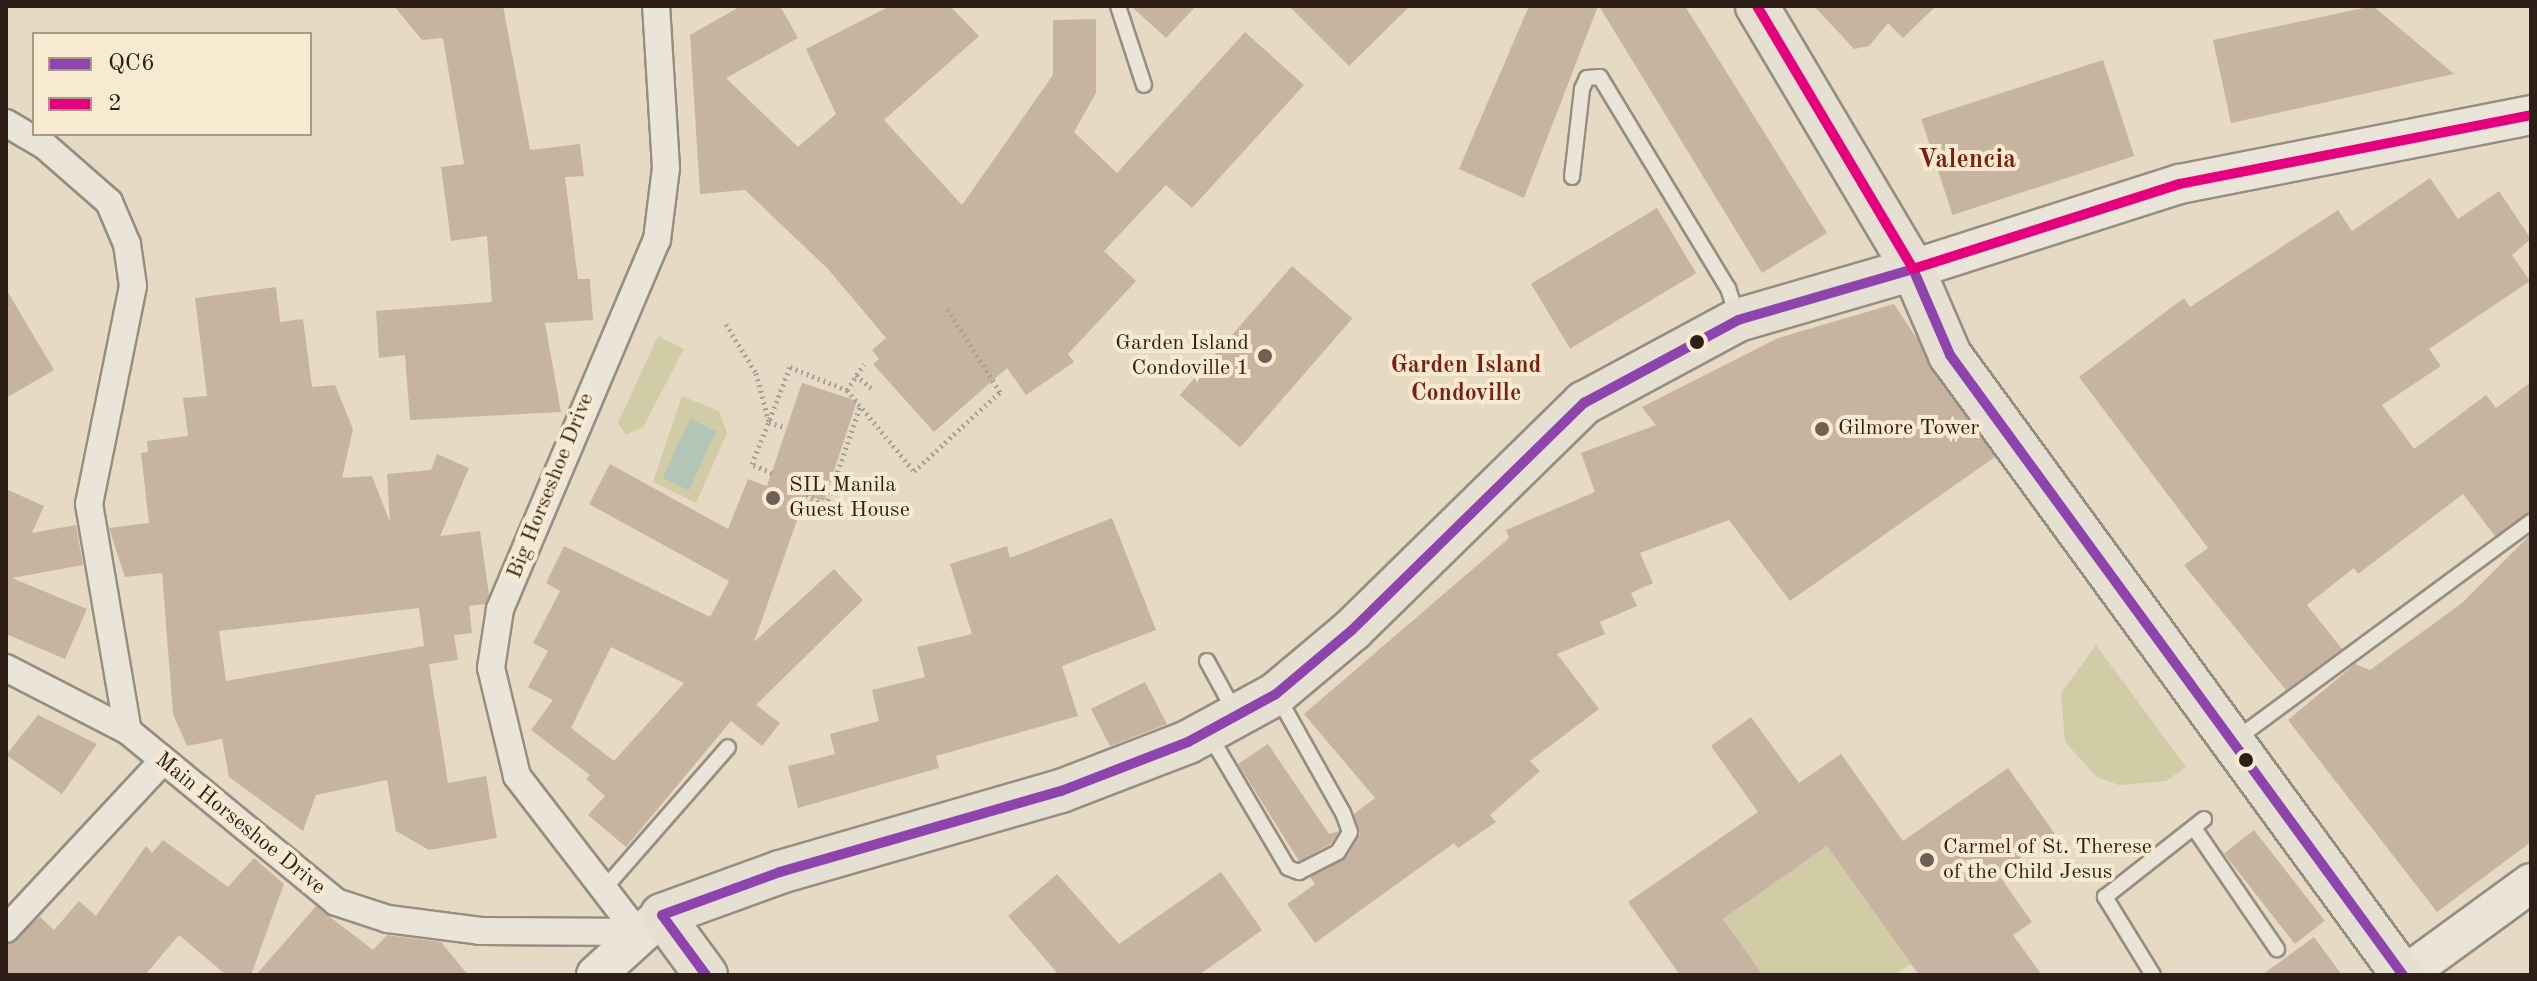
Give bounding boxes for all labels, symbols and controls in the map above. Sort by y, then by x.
legend [32,32,312,136]
text: QC6 [108,52,155,76]
text: 2 [108,92,122,116]
district label: Valencia [1918,145,2016,177]
place label: Garden Island Condoville 1 [1115,330,1249,382]
unlabelled marker [1689,334,1705,350]
marker: Garden Island Condoville 1 [1256,347,1274,365]
district label: Garden Island Condoville [1391,353,1541,409]
street label: Big Horseshoe Drive [502,389,600,583]
place label: Gilmore Tower [1838,416,1979,442]
marker: Gilmore Tower [1813,420,1831,438]
place label: SIL Manila Guest House [789,472,910,524]
marker: SIL Manila Guest House [764,489,782,507]
street label: Main Horseshoe Drive [149,747,331,901]
unlabelled marker [2238,752,2254,768]
place label: Carmel of St. Therese of the Child Jesus [1943,834,2152,886]
marker: Carmel of St. Therese of the Child Jesus [1918,851,1936,869]

